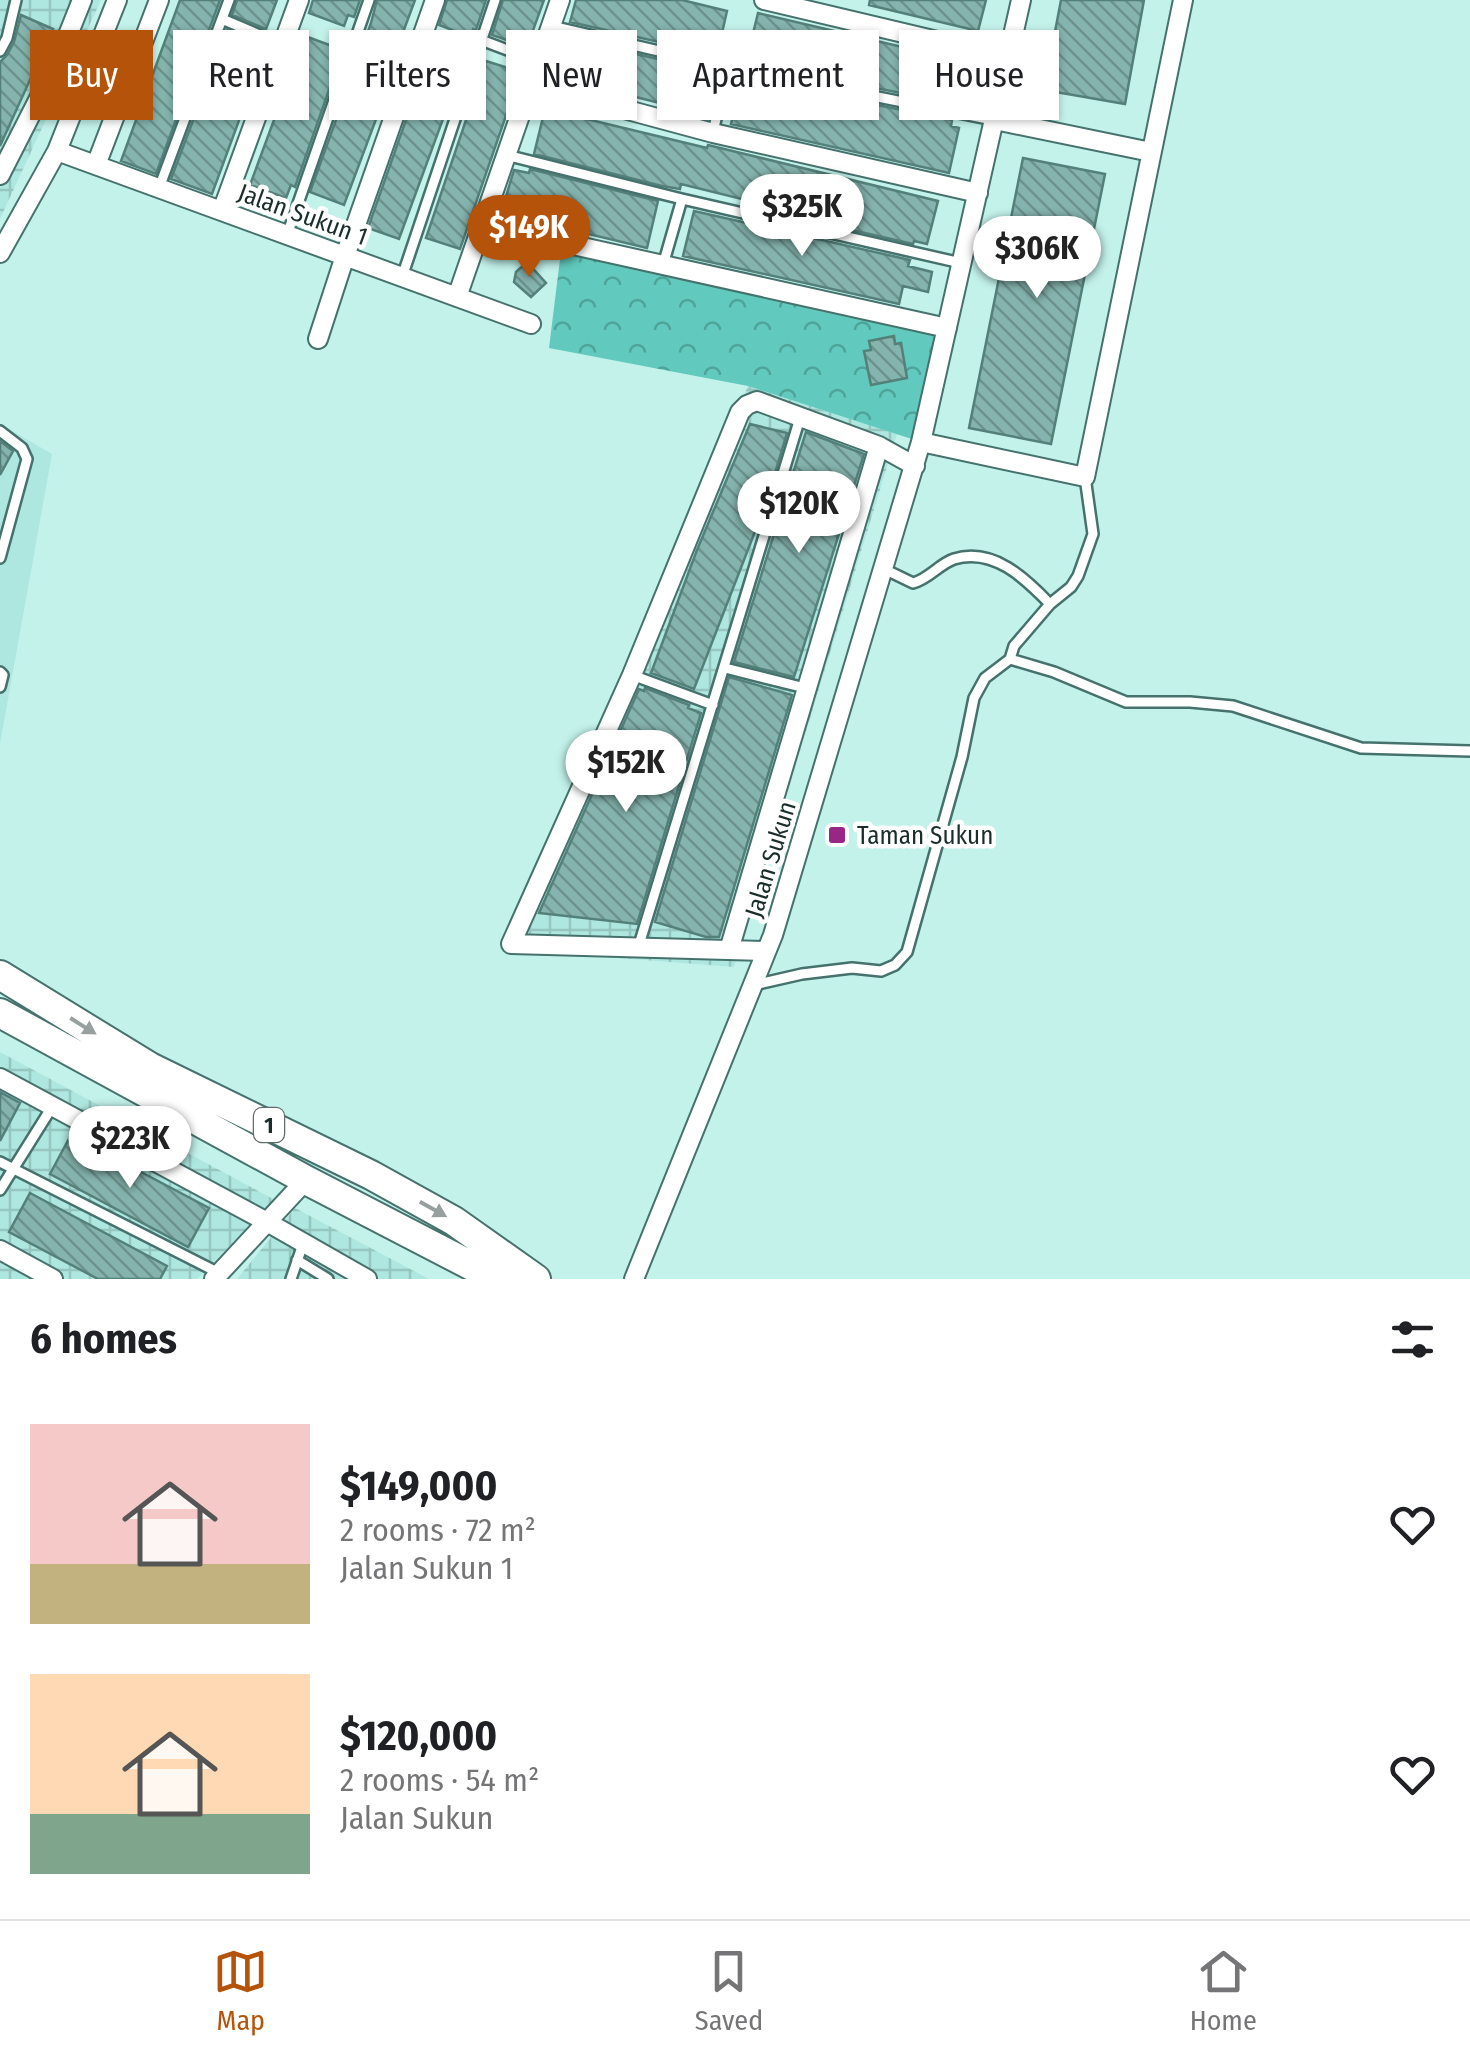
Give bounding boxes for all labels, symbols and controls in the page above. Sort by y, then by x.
chip: Buy [30,30,153,120]
chip: Rent [173,30,309,120]
chip: Filters [329,30,486,120]
chip: New [506,30,637,120]
chip: Apartment [657,30,879,120]
chip: House [899,30,1059,120]
pin: $325K [732,174,872,259]
street label: Jalan Sukun 1 [234,178,371,252]
text: $325K [762,187,842,225]
pin: $149K [459,195,599,280]
text: $149K [489,208,569,246]
pin: $306K [967,216,1107,301]
text: $306K [995,229,1079,267]
pin: $120K [729,471,869,556]
text: $120K [759,484,839,522]
pin: $152K [556,730,696,815]
text: $152K [587,743,665,781]
street label: Jalan Sukun [739,798,803,921]
place label: Taman Sukun [857,821,993,851]
marker: Taman Sukun [826,824,848,846]
one-way arrow [69,1017,97,1034]
pin: $223K [60,1106,200,1191]
road number: 1 [254,1108,284,1142]
text: $223K [91,1119,169,1157]
one-way arrow [418,1200,447,1217]
icon: filters [1385,1312,1440,1367]
text: 6 homes [30,1314,177,1364]
text: $149,000 [340,1461,497,1511]
icon: home [110,1464,230,1584]
icon: heart [1385,1497,1440,1552]
text: 2 rooms · 72 m² [340,1511,536,1549]
text: Jalan Sukun 1 [340,1549,513,1587]
text: $120,000 [340,1711,497,1761]
icon: home [110,1714,230,1834]
icon: heart [1385,1747,1440,1802]
text: 2 rooms · 54 m² [340,1761,539,1799]
text: Jalan Sukun [340,1799,493,1837]
tab: Map [213,1944,268,2037]
tab: Saved [695,1944,763,2037]
tab: Home [1190,1944,1257,2037]

